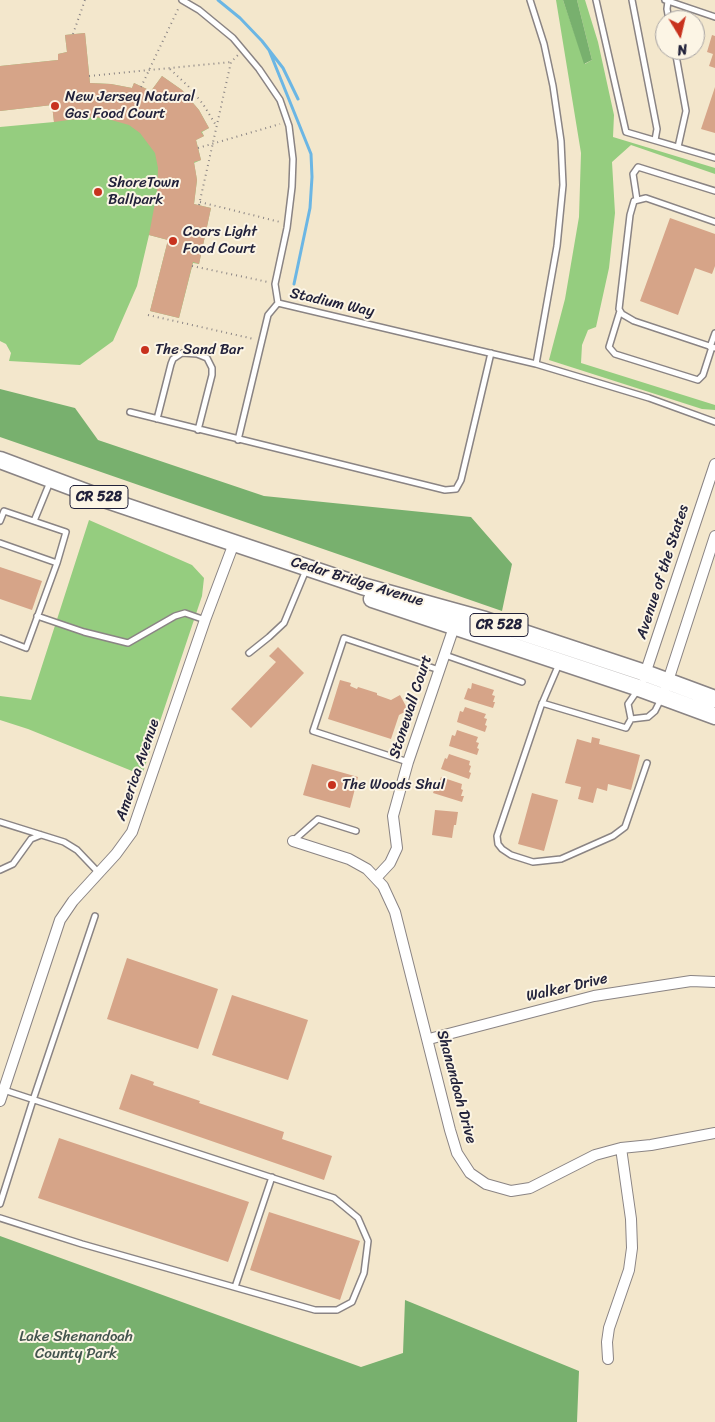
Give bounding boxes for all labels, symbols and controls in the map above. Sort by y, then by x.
north arrow [655,10,705,60]
text: N [676,36,689,62]
place label: New Jersey Natural Gas Food Court [65,88,195,123]
marker: New Jersey Natural Gas Food Court [49,100,61,112]
place label: ShoreTown Ballpark [108,174,179,209]
marker: ShoreTown Ballpark [92,186,104,198]
place label: Coors Light Food Court [183,223,257,258]
marker: Coors Light Food Court [167,235,179,247]
street label: Stadium Way [288,285,376,321]
place label: The Sand Bar [155,341,243,359]
marker: The Sand Bar [139,344,151,356]
road number: CR 528 [70,486,128,508]
street label: Avenue of the States [633,503,693,641]
street label: Cedar Bridge Avenue [289,553,425,611]
road number: CR 528 [470,614,528,636]
street label: Stonewall Court [386,653,436,761]
street label: America Avenue [112,717,164,823]
place label: The Woods Shul [342,776,445,794]
marker: The Woods Shul [326,779,338,791]
street label: Walker Drive [525,970,609,1006]
street label: Shanandoah Drive [432,1028,480,1146]
park label: Lake Shenandoah County Park [19,1328,133,1363]

